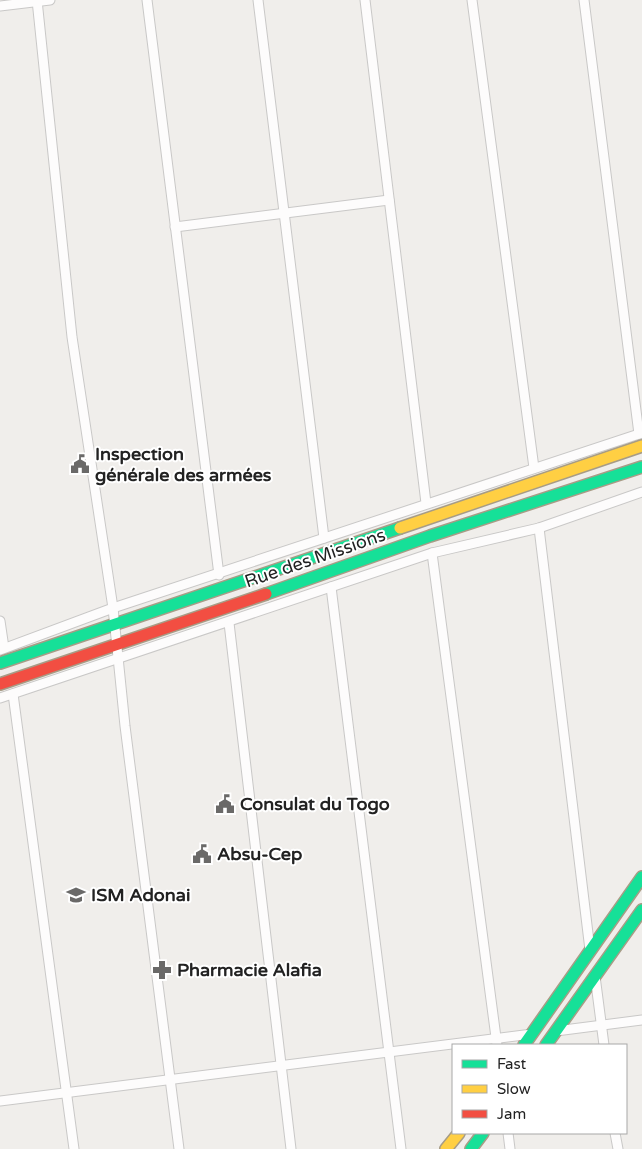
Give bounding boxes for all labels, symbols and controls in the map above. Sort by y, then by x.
place label: Inspection générale des armées [95,443,272,486]
public building icon: Inspection générale des armées [69,453,91,475]
street label: Rue des Missions [242,524,388,592]
public building icon: Consulat du Togo [214,793,236,815]
place label: Consulat du Togo [240,793,390,815]
public building icon: Absu-Cep [191,843,213,865]
place label: Absu-Cep [217,843,302,865]
school or university icon: ISM Adonai [65,884,87,906]
place label: ISM Adonai [91,884,190,906]
pharmacy icon: Pharmacie Alafia [151,959,173,981]
place label: Pharmacie Alafia [177,959,322,981]
legend [452,1044,627,1134]
text: Fast [497,1055,527,1073]
text: Slow [497,1080,531,1098]
text: Jam [497,1105,526,1123]

